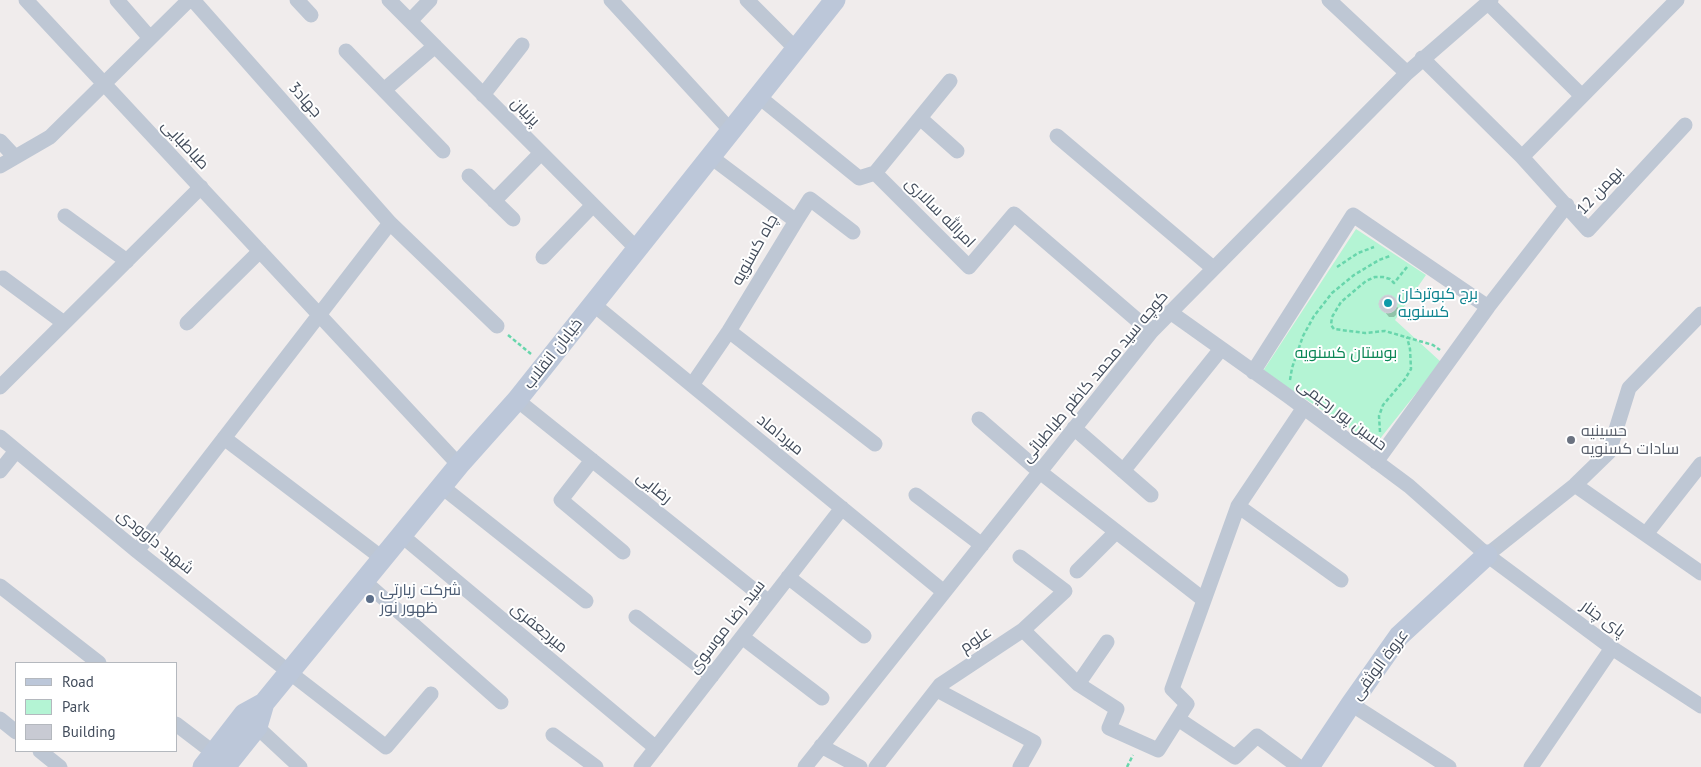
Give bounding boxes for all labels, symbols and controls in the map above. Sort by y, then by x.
street label: جهاد3 [284,78,326,122]
street label: پرنیان [506,93,544,131]
street label: طباطبایی [157,116,213,174]
street label: 12 بهمن [1573,163,1627,219]
street label: امرالله سالاری [901,174,979,252]
street label: چاه کسنویه [728,211,782,289]
place label: برج کبوترخان کسنویه [1398,284,1478,322]
street label: کوچه سید محمد کاظم طباطبائی [1017,287,1173,467]
marker: برج کبوترخان کسنویه [1382,297,1394,309]
street label: خیابان انقلاب [519,315,587,393]
park label: بوستان کسنویه [1295,343,1397,363]
street label: حسین پور رحیمی [1293,375,1391,455]
street label: میرداماد [753,410,807,460]
place label: حسینیه سادات کسنویه [1581,421,1679,459]
marker: حسینیه سادات کسنویه [1565,434,1577,446]
street label: رضایی [632,468,676,508]
street label: شهید داوودی [113,505,197,579]
street label: سید رضا موسوی [685,576,769,678]
place label: شرکت زیارتی ظهور نور [380,580,461,618]
marker: شرکت زیارتی ظهور نور [364,593,376,605]
street label: پای چنار [1577,597,1629,641]
street label: میرجعفری [507,599,571,657]
street label: علوم [957,623,995,657]
street label: عروة الوثقی [1347,626,1413,704]
legend [15,662,178,752]
text: Road [62,672,94,691]
text: Park [62,697,90,716]
text: Building [62,722,116,741]

